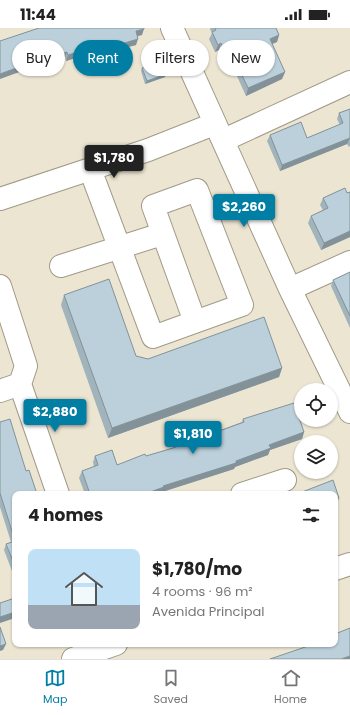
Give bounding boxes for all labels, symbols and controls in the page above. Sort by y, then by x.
text: 11:44 [20,4,56,25]
chip: Buy [12,40,65,76]
chip: Rent [73,40,133,76]
chip: Filters [141,40,209,76]
chip: New [217,40,275,76]
pin: $1,780 [81,145,147,179]
text: $1,780 [93,148,135,167]
pin: $2,260 [211,194,277,228]
text: $2,260 [222,197,266,216]
map controls [294,383,338,479]
button: locate [294,383,338,427]
pin: $2,880 [22,399,88,433]
text: $2,880 [32,402,78,421]
pin: $1,810 [160,421,226,455]
text: $1,810 [174,424,212,443]
button: layers [294,435,338,479]
text: 4 homes [28,503,103,527]
icon: filters [300,504,322,526]
text: $1,780/mo [152,557,242,581]
icon: home [60,565,108,613]
text: 4 rooms · 96 m² [152,582,253,601]
text: Avenida Principal [152,602,264,621]
tab: Map [43,667,67,708]
tab: Saved [154,667,188,708]
tab: Home [274,667,307,708]

